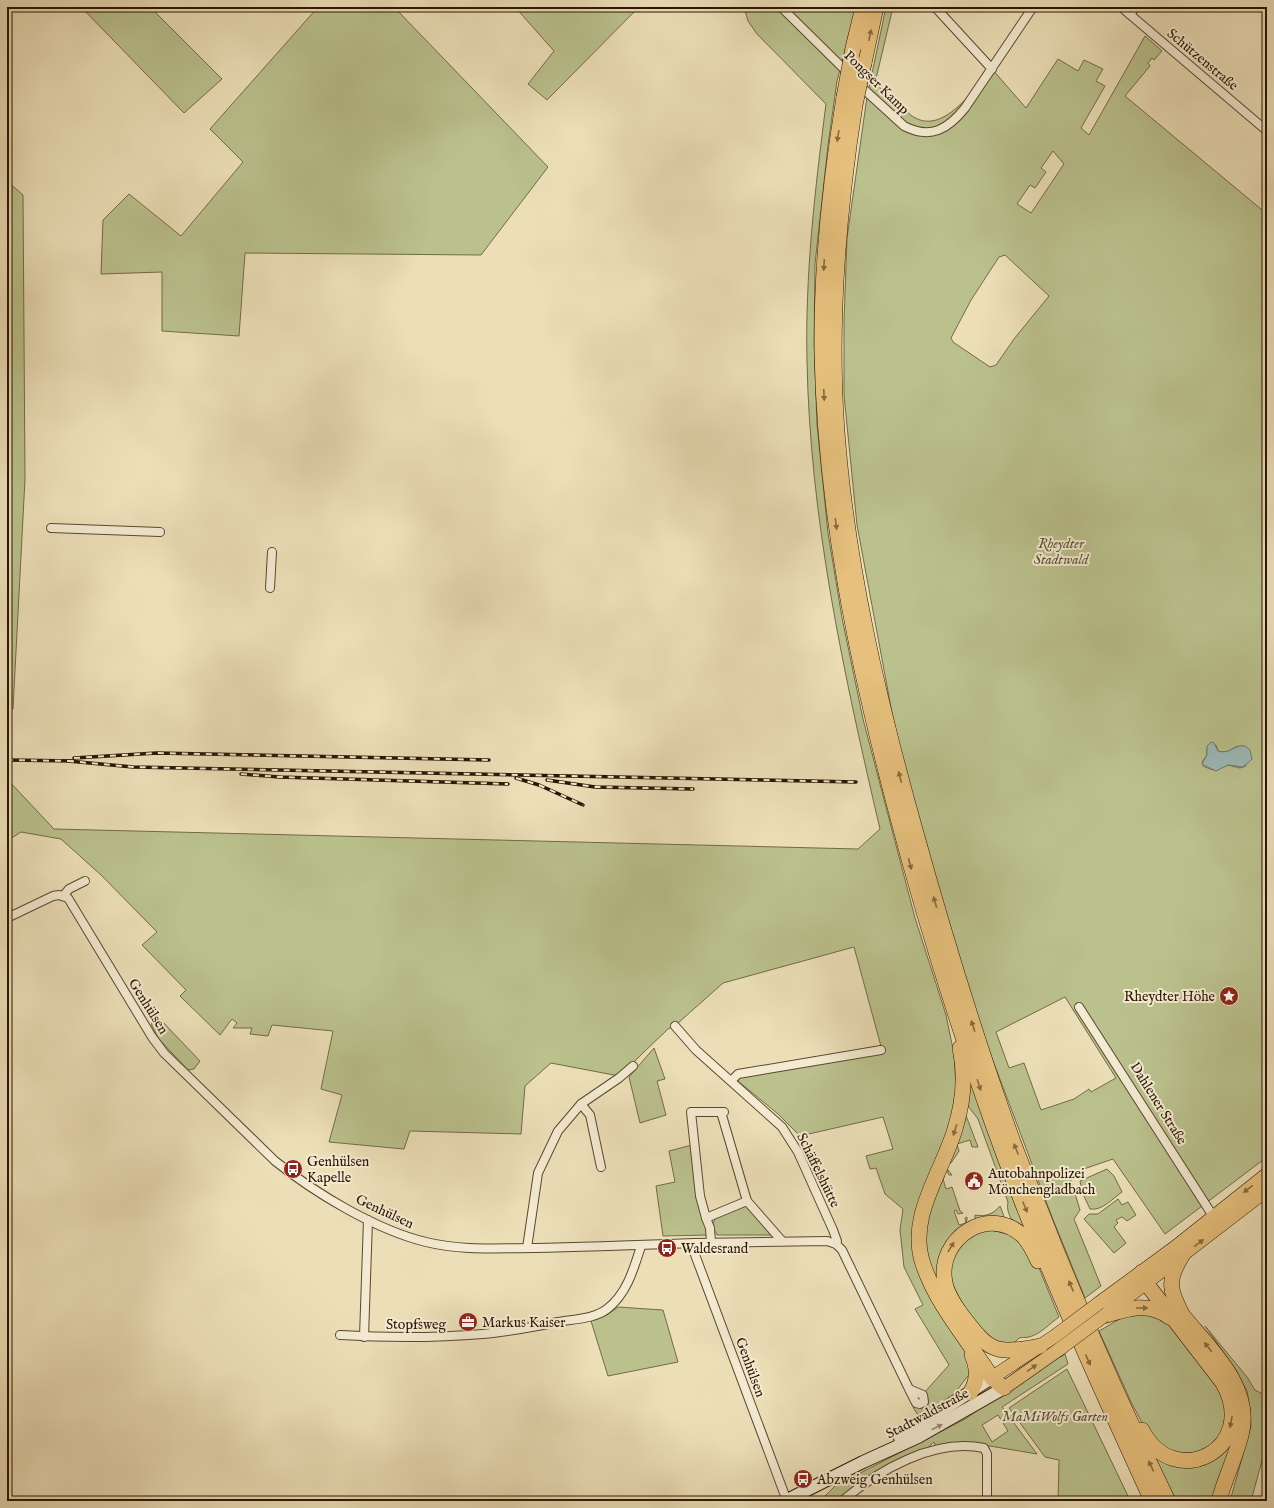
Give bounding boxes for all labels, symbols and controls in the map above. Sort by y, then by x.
street label: Schützenstraße [1163,25,1242,95]
one-way arrow [867,29,873,41]
street label: Pongser Kamp [840,47,913,119]
one-way arrow [835,130,841,142]
one-way arrow [821,259,828,271]
one-way arrow [821,389,828,401]
one-way arrow [833,518,839,530]
park label: Rheydter Stadtwald [1034,535,1090,569]
one-way arrow [897,770,903,783]
one-way arrow [908,858,914,870]
one-way arrow [932,896,938,908]
street label: Genhülsen [124,975,173,1038]
place icon: Rheydter Höhe [1218,985,1240,1007]
place label: Rheydter Höhe [1124,988,1216,1006]
one-way arrow [970,1020,976,1032]
street label: Dahlener Straße [1126,1059,1191,1149]
one-way arrow [977,1080,983,1092]
one-way arrow [951,1124,957,1136]
street label: Schäffelshütte [792,1130,844,1211]
one-way arrow [1012,1142,1018,1154]
place label: Genhülsen Kapelle [307,1153,370,1187]
bus stop icon: Genhülsen Kapelle [282,1158,304,1180]
place label: Autobahnpolizei Mönchengladbach [987,1165,1096,1199]
public building icon: Autobahnpolizei Mönchengladbach [963,1170,985,1192]
one-way arrow [1242,1184,1253,1193]
street label: Genhülsen [353,1191,417,1233]
one-way arrow [1023,1201,1029,1213]
bus stop icon: Waldesrand [656,1237,678,1259]
one-way arrow [1193,1238,1204,1247]
place label: Waldesrand [681,1240,749,1258]
one-way arrow [948,1241,955,1253]
one-way arrow [1068,1280,1074,1292]
one-way arrow [1136,1305,1149,1311]
office icon: Markus Kaiser [457,1311,479,1333]
place label: Markus Kaiser [482,1314,565,1332]
street label: Stopfsweg [386,1316,446,1334]
street label: Genhülsen [731,1335,769,1400]
one-way arrow [1204,1341,1213,1352]
one-way arrow [1086,1354,1092,1366]
one-way arrow [1027,1364,1038,1372]
street label: Stadtwaldstraße [883,1384,973,1443]
park label: MaMiWolfs Garten [1002,1408,1108,1426]
one-way arrow [1228,1416,1234,1429]
one-way arrow [931,1424,942,1431]
one-way arrow [1148,1460,1154,1472]
bus stop icon: Abzweig Genhülsen [792,1468,814,1490]
place label: Abzweig Genhülsen [816,1471,933,1489]

